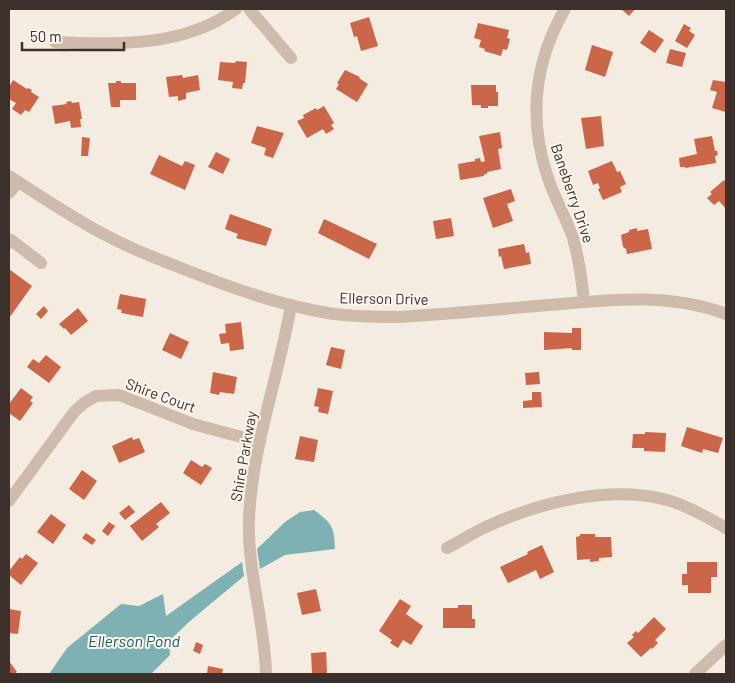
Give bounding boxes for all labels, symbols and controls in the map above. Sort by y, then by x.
scale bar [22,20,125,52]
text: 50 m [30,27,62,45]
street label: Baneberry Drive [548,141,598,245]
street label: Ellerson Drive [339,288,429,308]
street label: Shire Court [123,374,199,416]
street label: Shire Parkway [226,409,260,503]
water label: Ellerson Pond [88,631,180,650]

